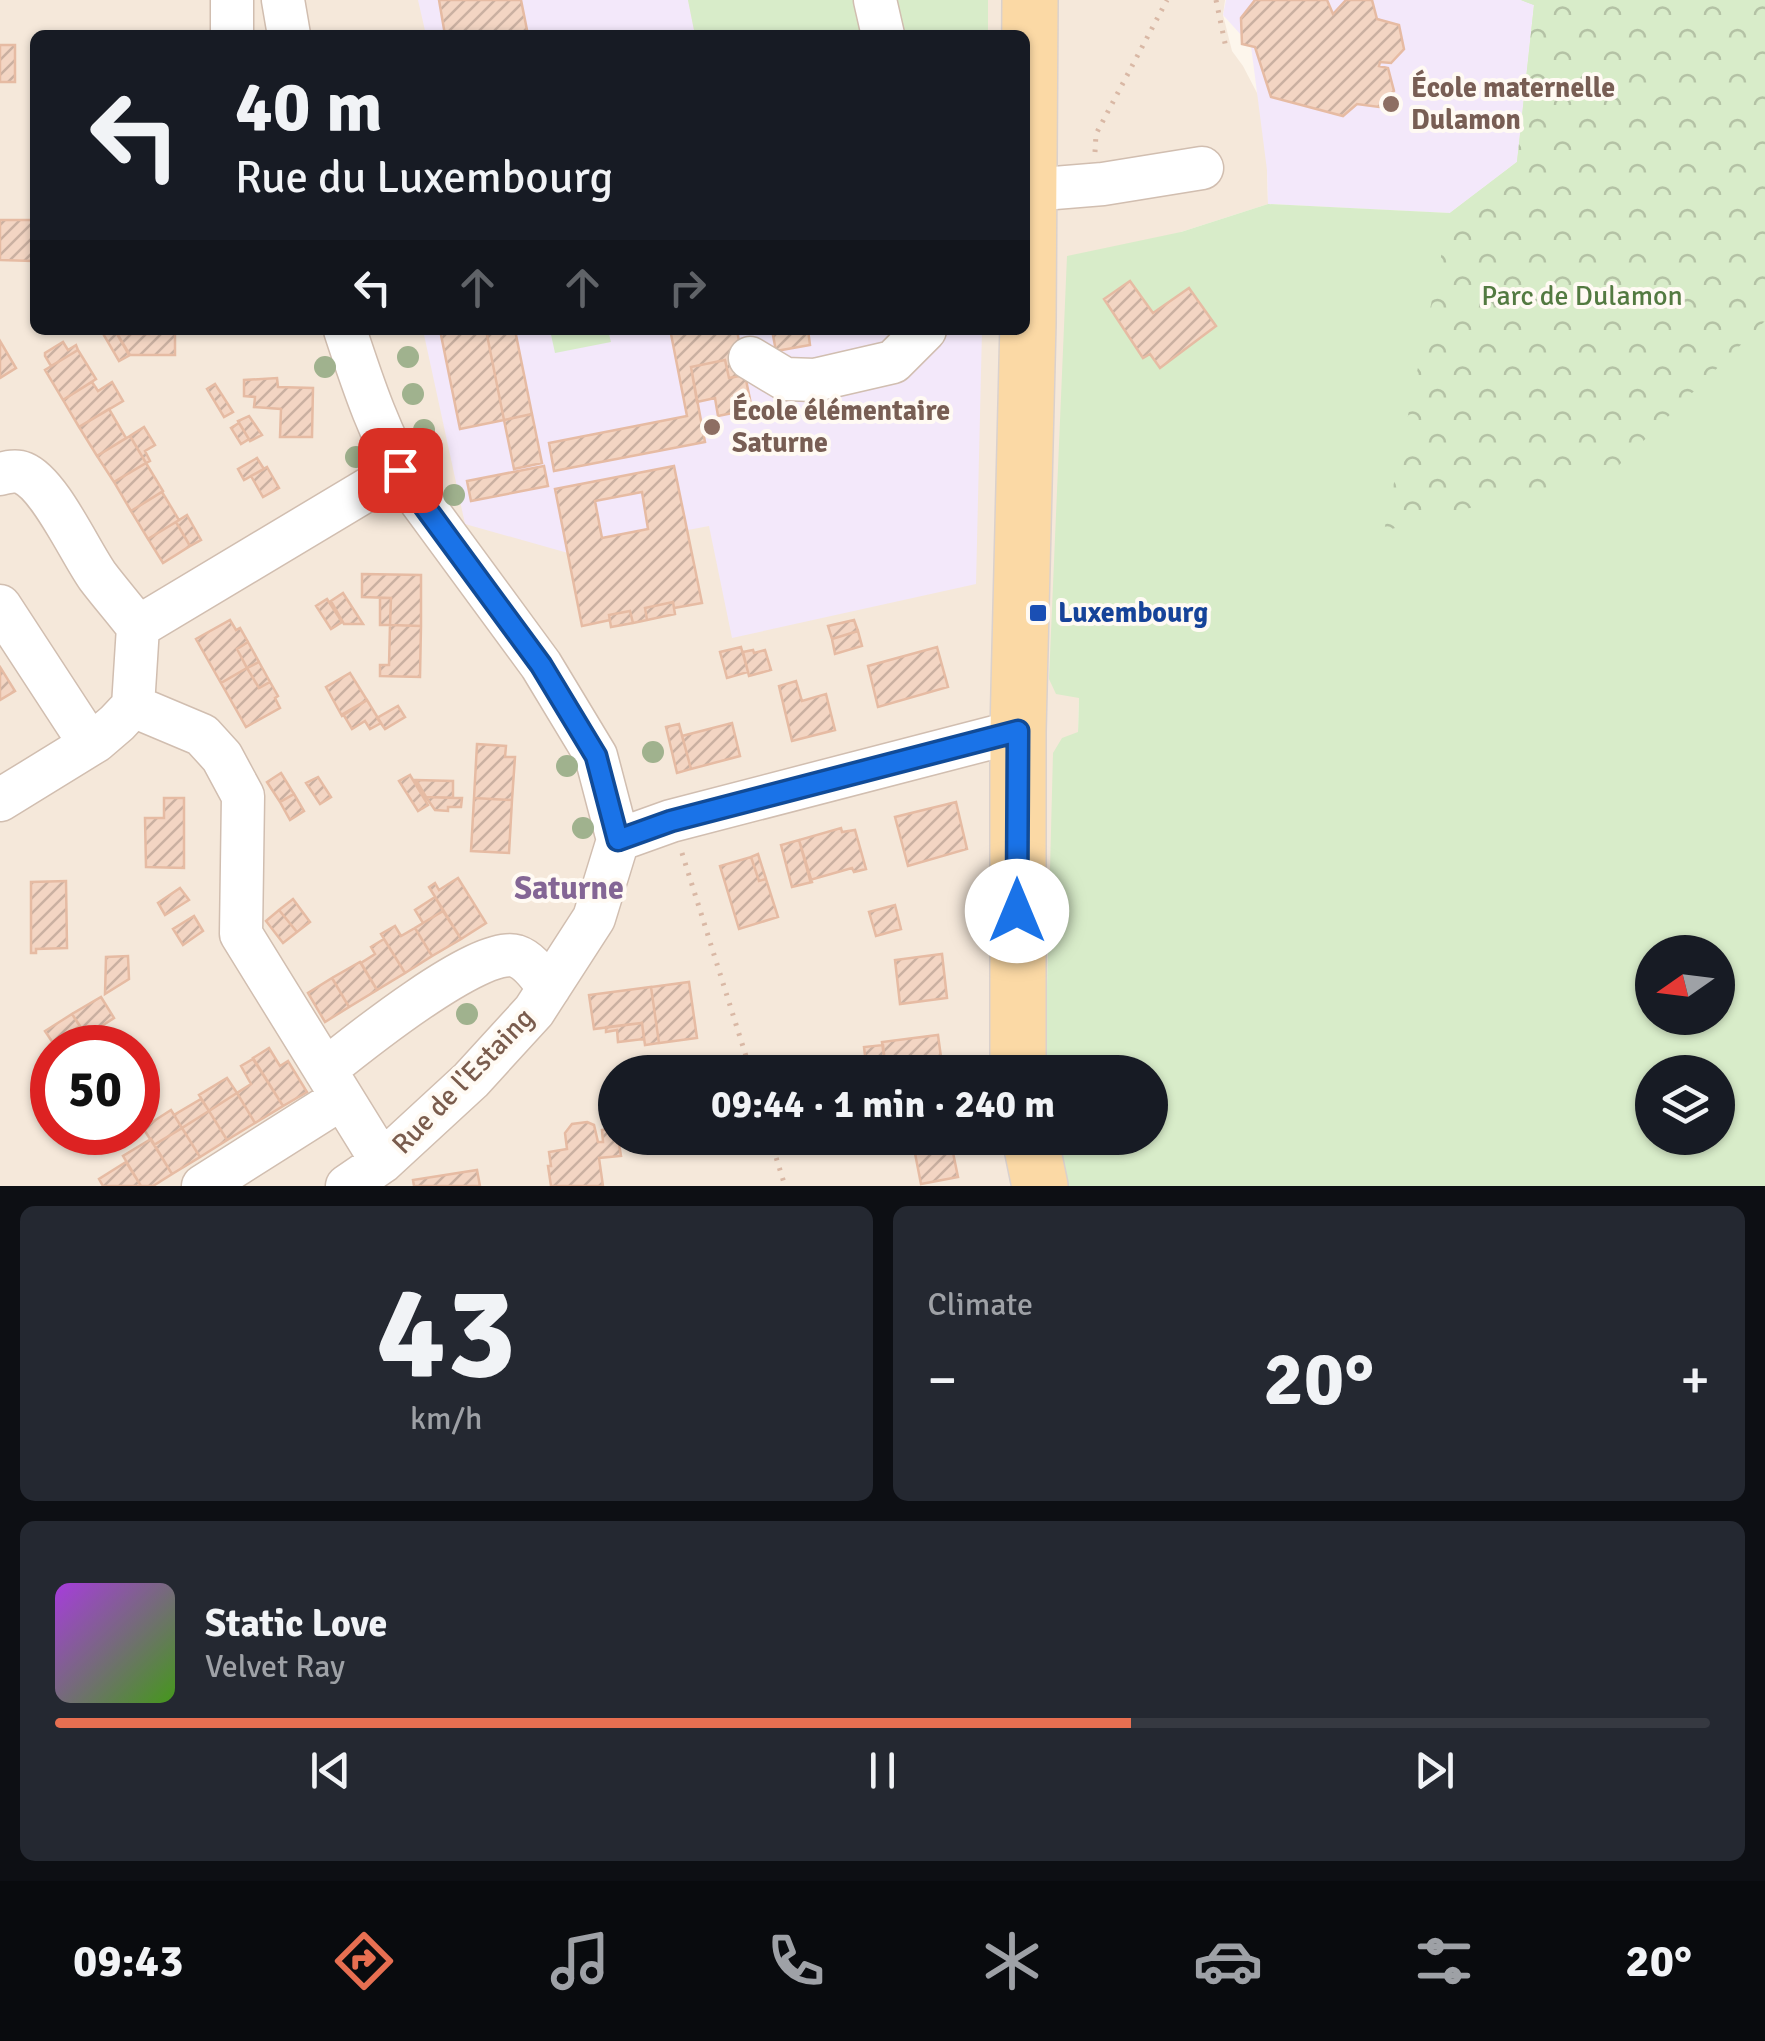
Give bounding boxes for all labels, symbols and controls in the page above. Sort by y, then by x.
text: 40 m [235,64,383,150]
place label: École maternelle Dulamon [1411,69,1615,137]
icon: left [70,70,200,200]
marker: École maternelle Dulamon [1380,93,1402,115]
text: Rue du Luxembourg [235,150,613,205]
icon: left [345,260,400,315]
icon: ahead [450,260,505,315]
icon: ahead [555,260,610,315]
icon: right [660,260,715,315]
park label: Parc de Dulamon [1481,279,1683,313]
place label: École élémentaire Saturne [732,392,950,460]
marker: École élémentaire Saturne [701,416,723,438]
pin [358,428,443,513]
icon: arrive [373,443,428,498]
place label: Luxembourg [1058,596,1208,630]
marker: Luxembourg [1027,602,1049,624]
position arrow [965,859,1069,963]
district label: Saturne [514,869,624,908]
north arrow [1635,935,1735,1035]
map controls [1635,935,1735,1155]
street label: Rue de l'Estaing [385,1001,541,1161]
speed limit sign: 50 [30,1025,160,1155]
button: layers [1635,1055,1735,1155]
text: 09:44 · 1 min · 240 m [711,1081,1055,1128]
text: 43 [376,1254,516,1414]
text: Climate [928,1285,1033,1324]
text: 20° [1263,1333,1374,1426]
text: − [928,1346,957,1414]
text: + [1680,1346,1710,1414]
text: km/h [410,1399,482,1438]
text: Static Love [205,1600,387,1647]
text: Velvet Ray [205,1647,345,1686]
icon: previous [303,1743,358,1798]
icon: pause [855,1743,910,1798]
icon: next [1407,1743,1462,1798]
icon: directions [329,1926,399,1996]
icon: music [545,1926,615,1996]
icon: phone [761,1926,831,1996]
icon: climate [977,1926,1047,1996]
icon: car [1193,1926,1263,1996]
icon: filters [1409,1926,1479,1996]
text: 09:43 [73,1934,183,1989]
text: 20° [1625,1934,1692,1989]

